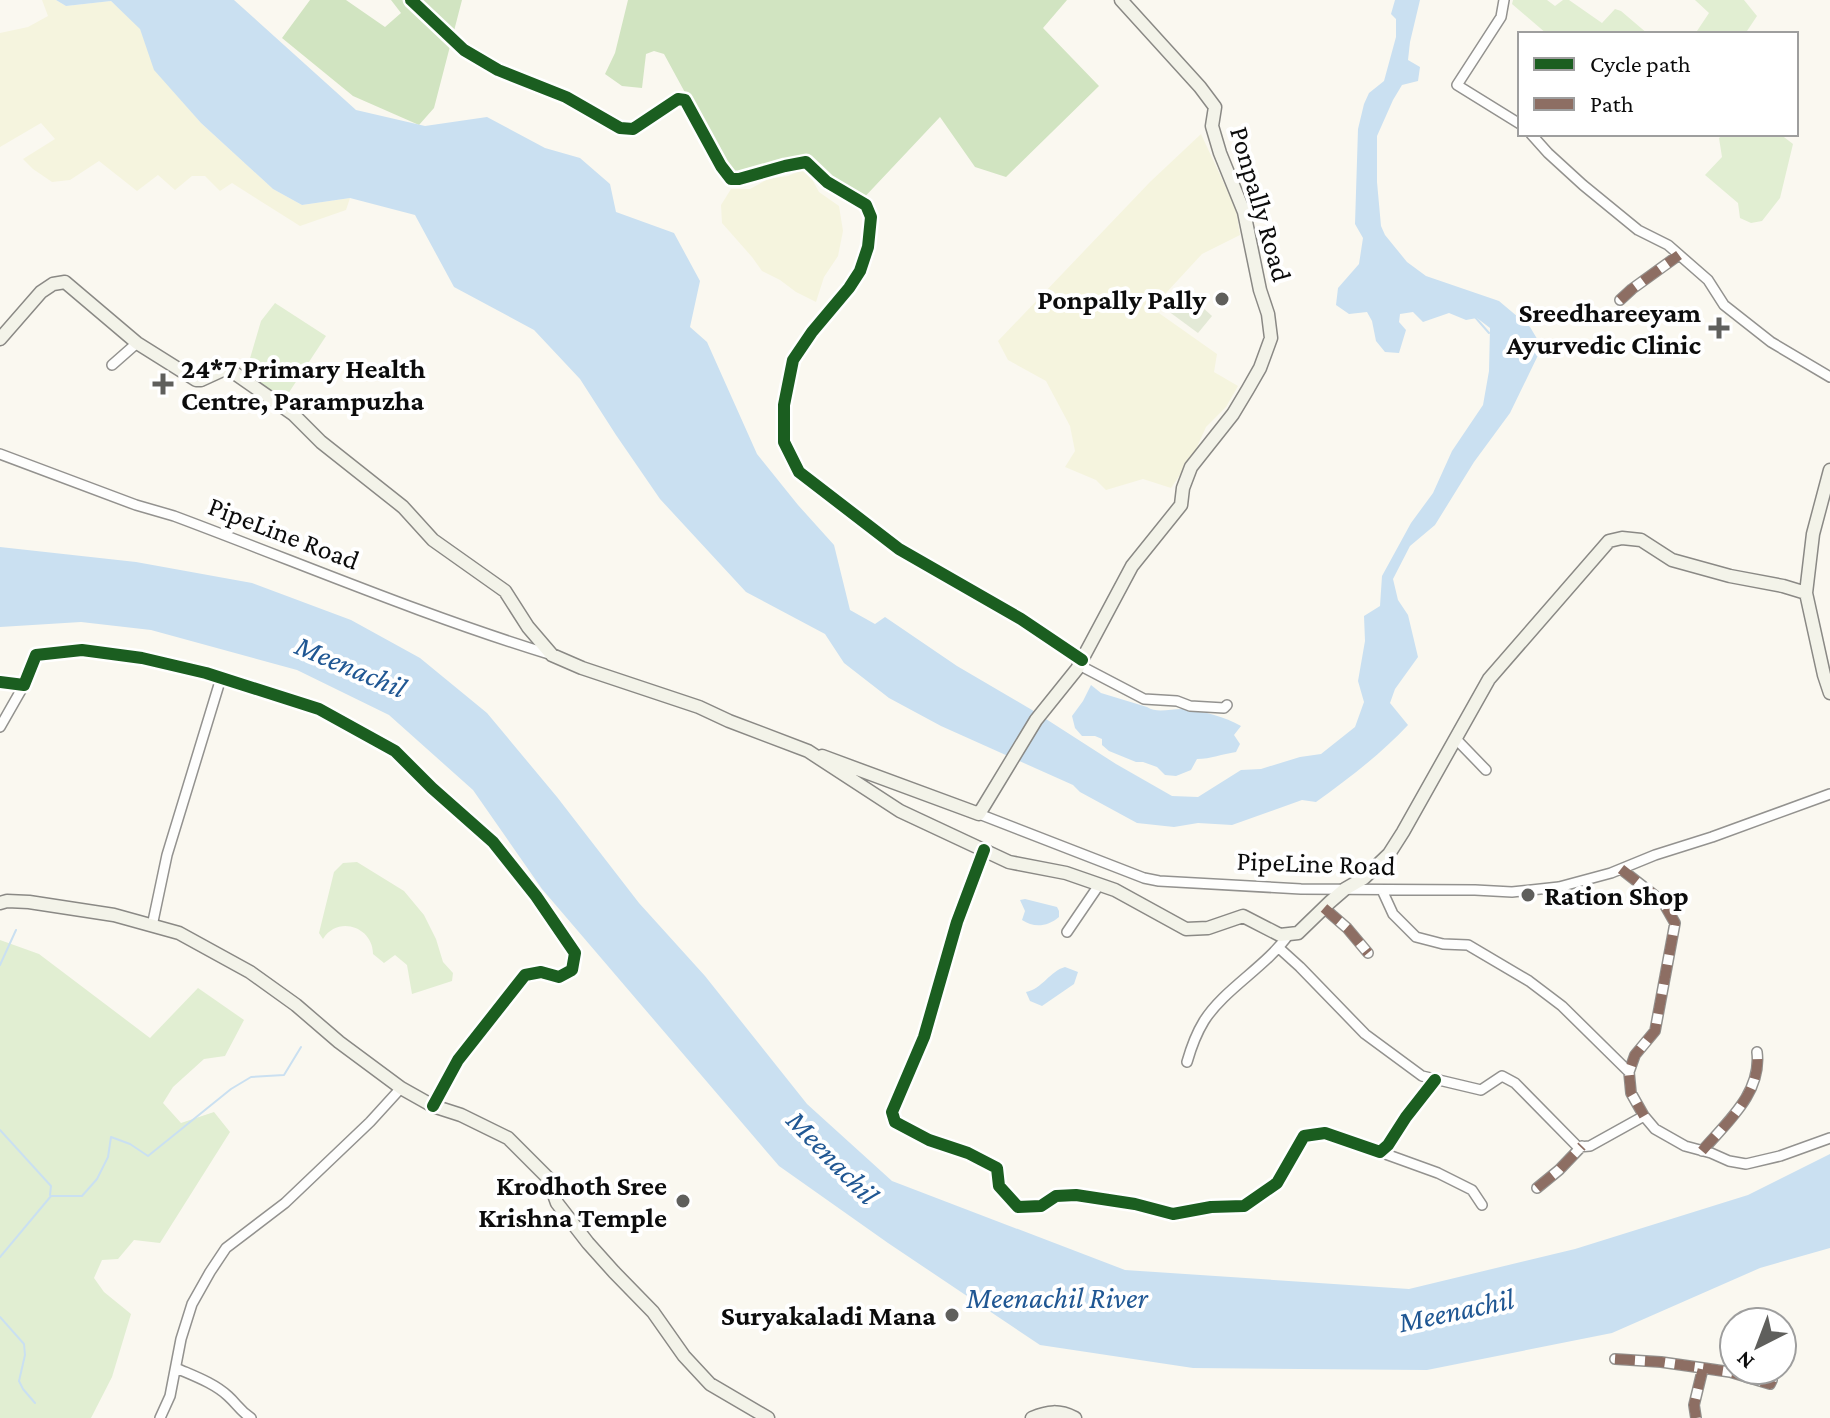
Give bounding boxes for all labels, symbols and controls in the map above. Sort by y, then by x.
legend [1518,32,1798,136]
text: Cycle path [1590,50,1691,77]
text: Path [1590,90,1634,117]
street label: Ponpally Road [1224,123,1298,285]
place label: Ponpally Pally [1037,284,1206,315]
marker: Ponpally Pally [1213,290,1231,308]
place label: Sreedhareeyam Ayurvedic Clinic [1505,297,1701,360]
marker: Sreedhareeyam Ayurvedic Clinic [1708,317,1730,339]
place label: 24*7 Primary Health Centre, Parampuzha [181,353,426,416]
marker: 24*7 Primary Health Centre, Parampuzha [152,373,174,395]
street label: PipeLine Road [204,490,364,576]
water label: Meenachil [290,628,412,704]
street label: PipeLine Road [1236,845,1396,881]
place label: Ration Shop [1544,880,1689,911]
marker: Ration Shop [1519,886,1537,904]
water label: Meenachil [780,1103,886,1211]
place label: Krodhoth Sree Krishna Temple [478,1170,667,1233]
marker: Krodhoth Sree Krishna Temple [674,1192,692,1210]
water label: Meenachil River [965,1281,1149,1314]
water label: Meenachil [1394,1282,1517,1339]
place label: Suryakaladi Mana [721,1300,936,1331]
marker: Suryakaladi Mana [943,1306,961,1324]
north arrow [1718,1306,1798,1386]
text: N [1731,1346,1759,1375]

